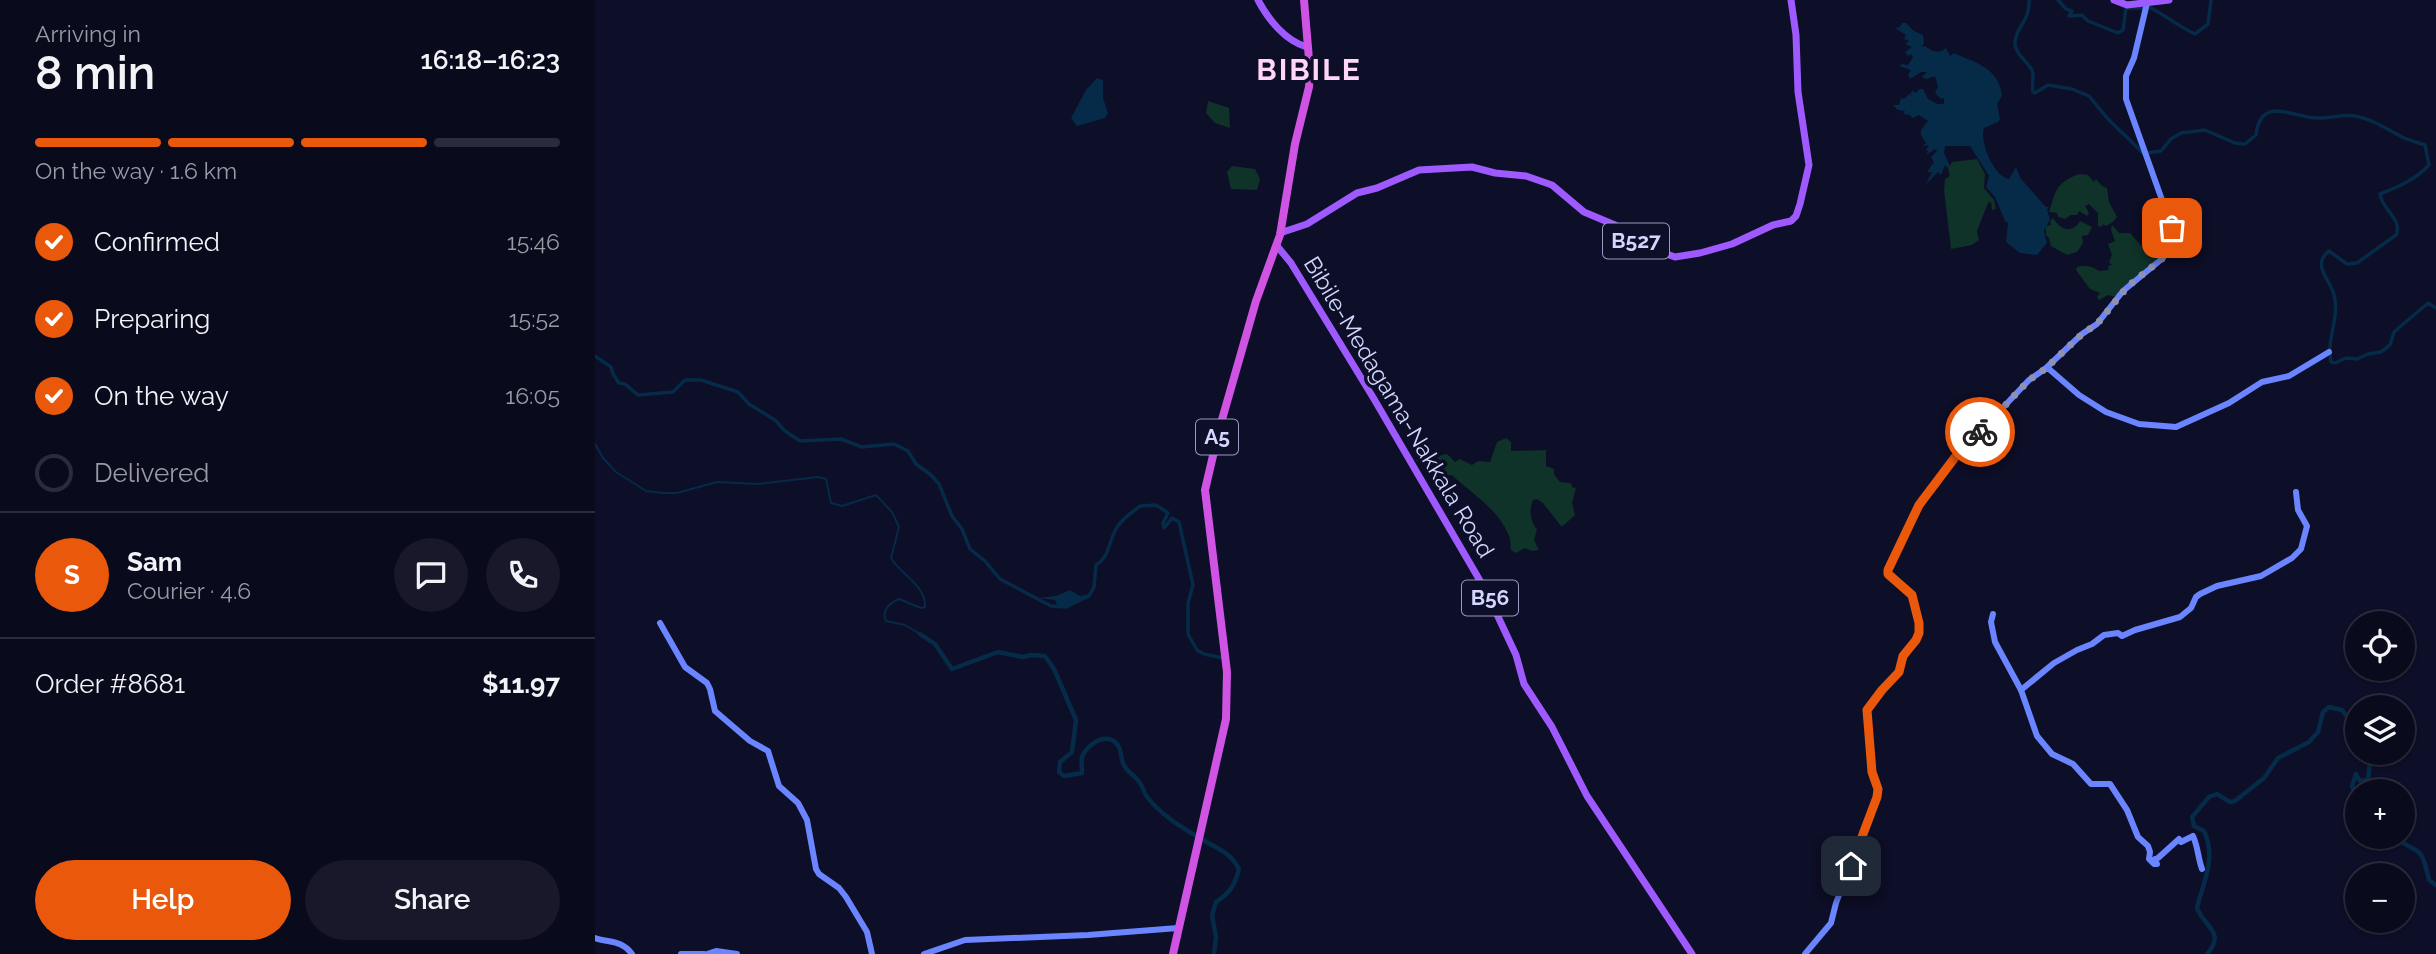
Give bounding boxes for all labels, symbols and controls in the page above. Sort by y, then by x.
text: Arriving in [35,20,141,47]
text: 16:18–16:23 [421,45,560,75]
text: 8 min [35,46,155,100]
district label: BIBILE [1256,52,1362,87]
text: On the way · 1.6 km [35,157,237,184]
pin [2142,198,2202,258]
icon: bag [2153,209,2191,247]
icon: check [35,223,73,261]
road number: B527 [1603,224,1669,258]
text: Confirmed [94,227,220,257]
text: 15:46 [507,228,560,255]
street label: Bibile-Medagama-Nakkala Road [1299,251,1500,562]
icon: check [35,300,73,338]
text: Preparing [94,304,210,334]
text: 15:52 [509,305,560,332]
icon: check [35,377,73,415]
text: On the way [94,381,229,411]
text: 16:05 [505,382,560,409]
courier [1945,397,2015,467]
icon: bike [1961,413,1999,451]
road number: A5 [1196,420,1238,454]
text: Delivered [94,458,209,488]
button: chat [394,538,468,612]
button: phone [486,538,560,612]
text: Sam [127,547,182,577]
text: S [64,560,80,590]
text: Courier · 4.6 [127,577,251,604]
road number: B56 [1462,580,1518,616]
map controls [2345,611,2415,933]
button: locate [2345,611,2415,681]
text: Order #8681 [35,669,185,699]
text: $11.97 [482,669,560,699]
button: layers [2345,695,2415,765]
button: + [2345,779,2415,849]
pin [1821,836,1881,896]
icon: home [1832,847,1870,885]
button: Help [35,860,291,940]
button: Share [305,860,560,940]
button: − [2345,863,2415,933]

